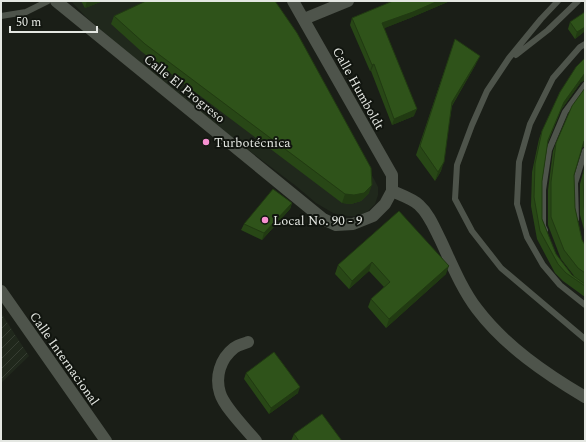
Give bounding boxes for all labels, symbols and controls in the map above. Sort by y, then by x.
scale bar [10,8,97,34]
text: 50 m [16,13,41,32]
street label: Calle Humboldt [327,43,389,134]
street label: Calle El Progreso [139,50,229,128]
place label: Turbotécnica [214,133,291,153]
marker: Turbotécnica [201,137,211,147]
place label: Local No. 90 - 9 [273,211,363,231]
marker: Local No. 90 - 9 [260,215,270,225]
street label: Calle Internacional [24,308,104,410]

